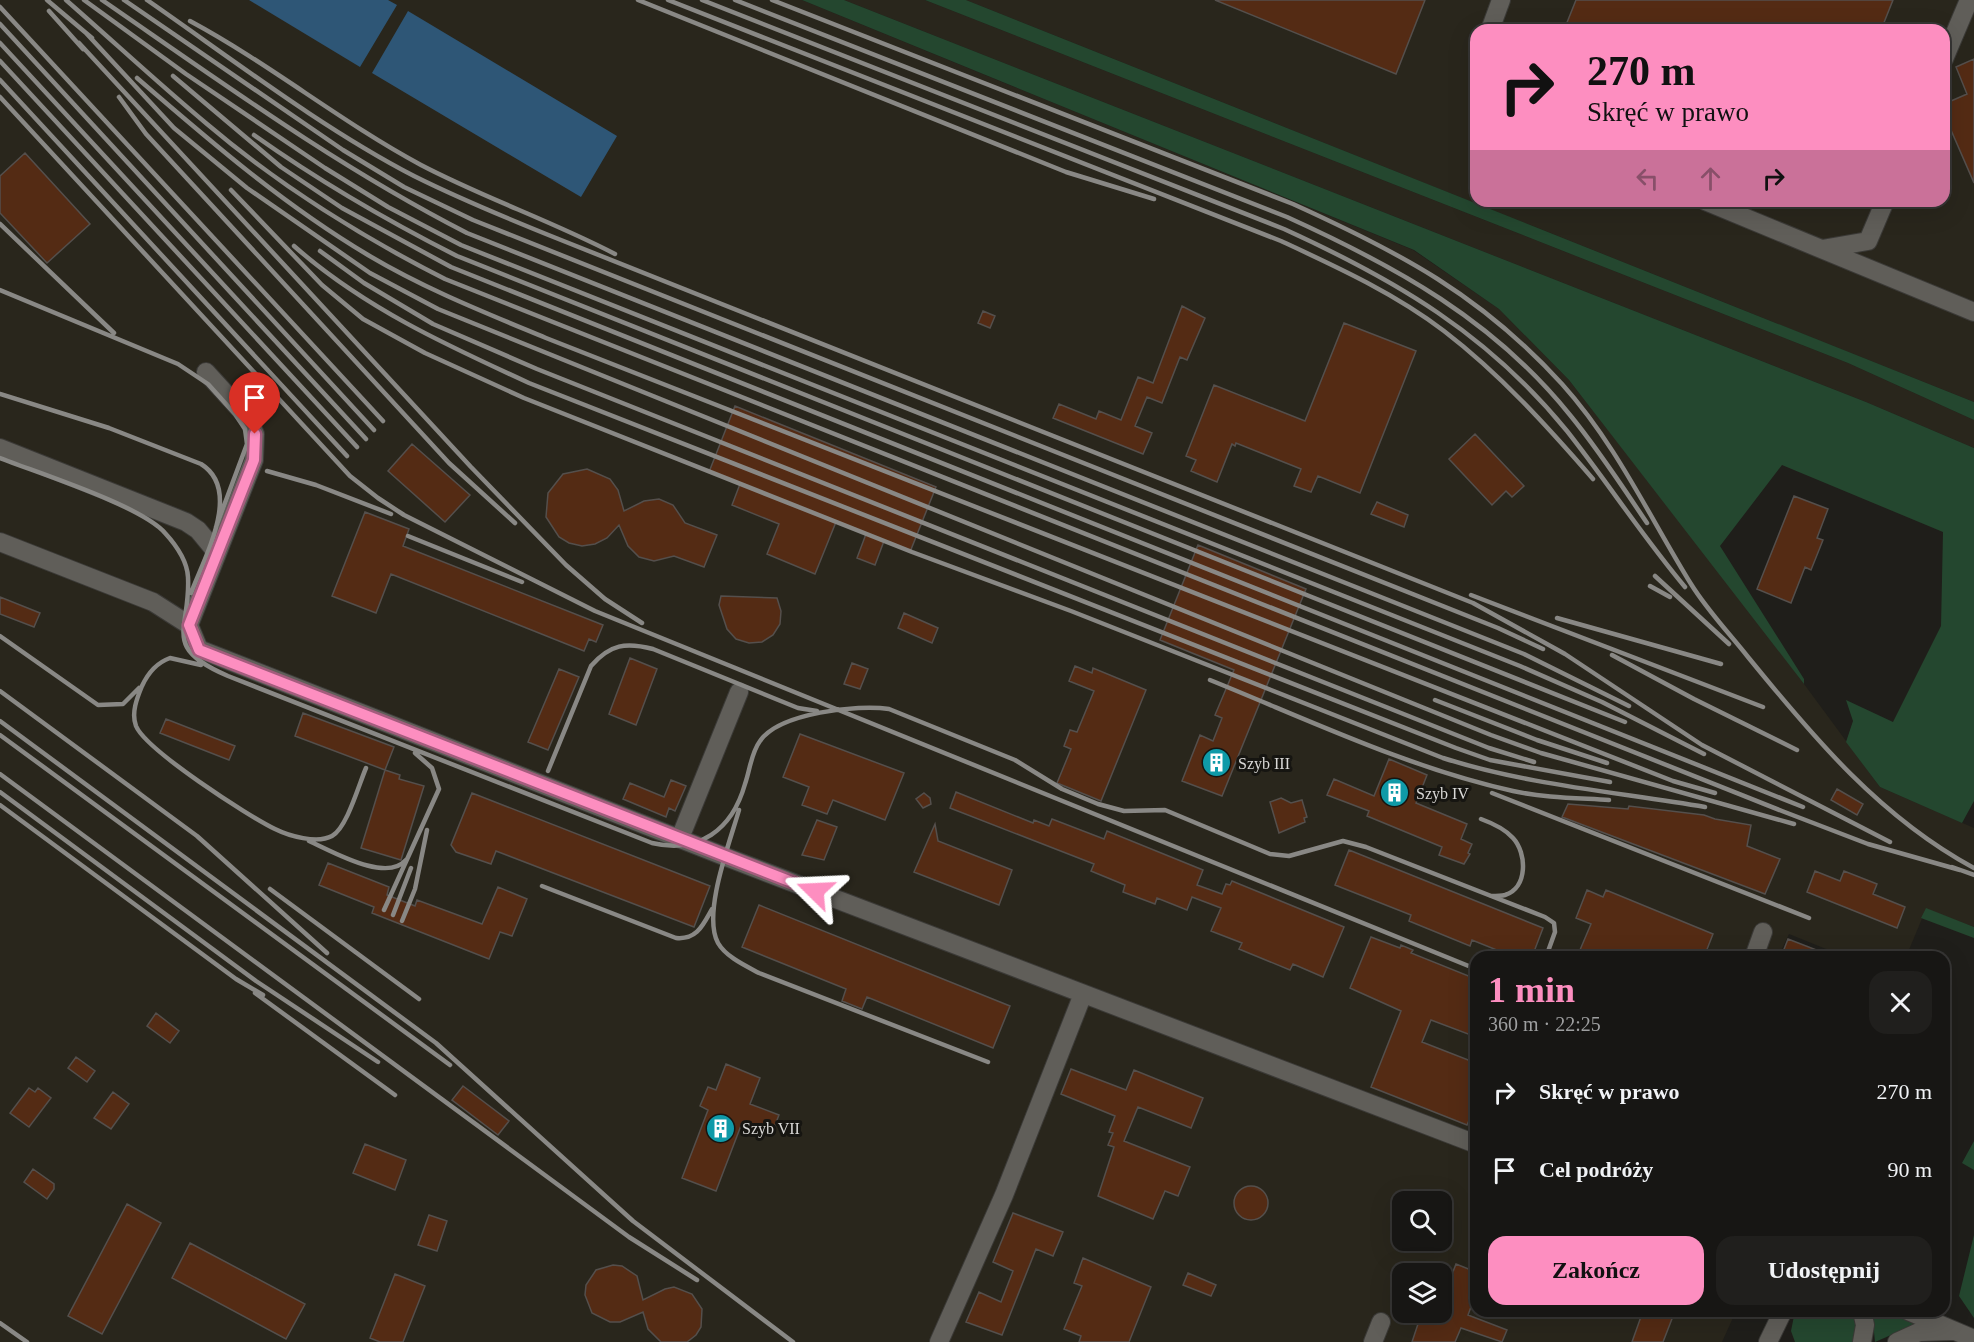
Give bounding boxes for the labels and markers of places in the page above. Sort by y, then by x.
pin [229,372,280,434]
building icon: Szyb III [1201,747,1233,779]
place label: Szyb III [1238,755,1290,773]
building icon: Szyb IV [1379,777,1411,809]
place label: Szyb IV [1416,785,1469,803]
building icon: Szyb VII [705,1112,737,1144]
place label: Szyb VII [742,1120,800,1138]

